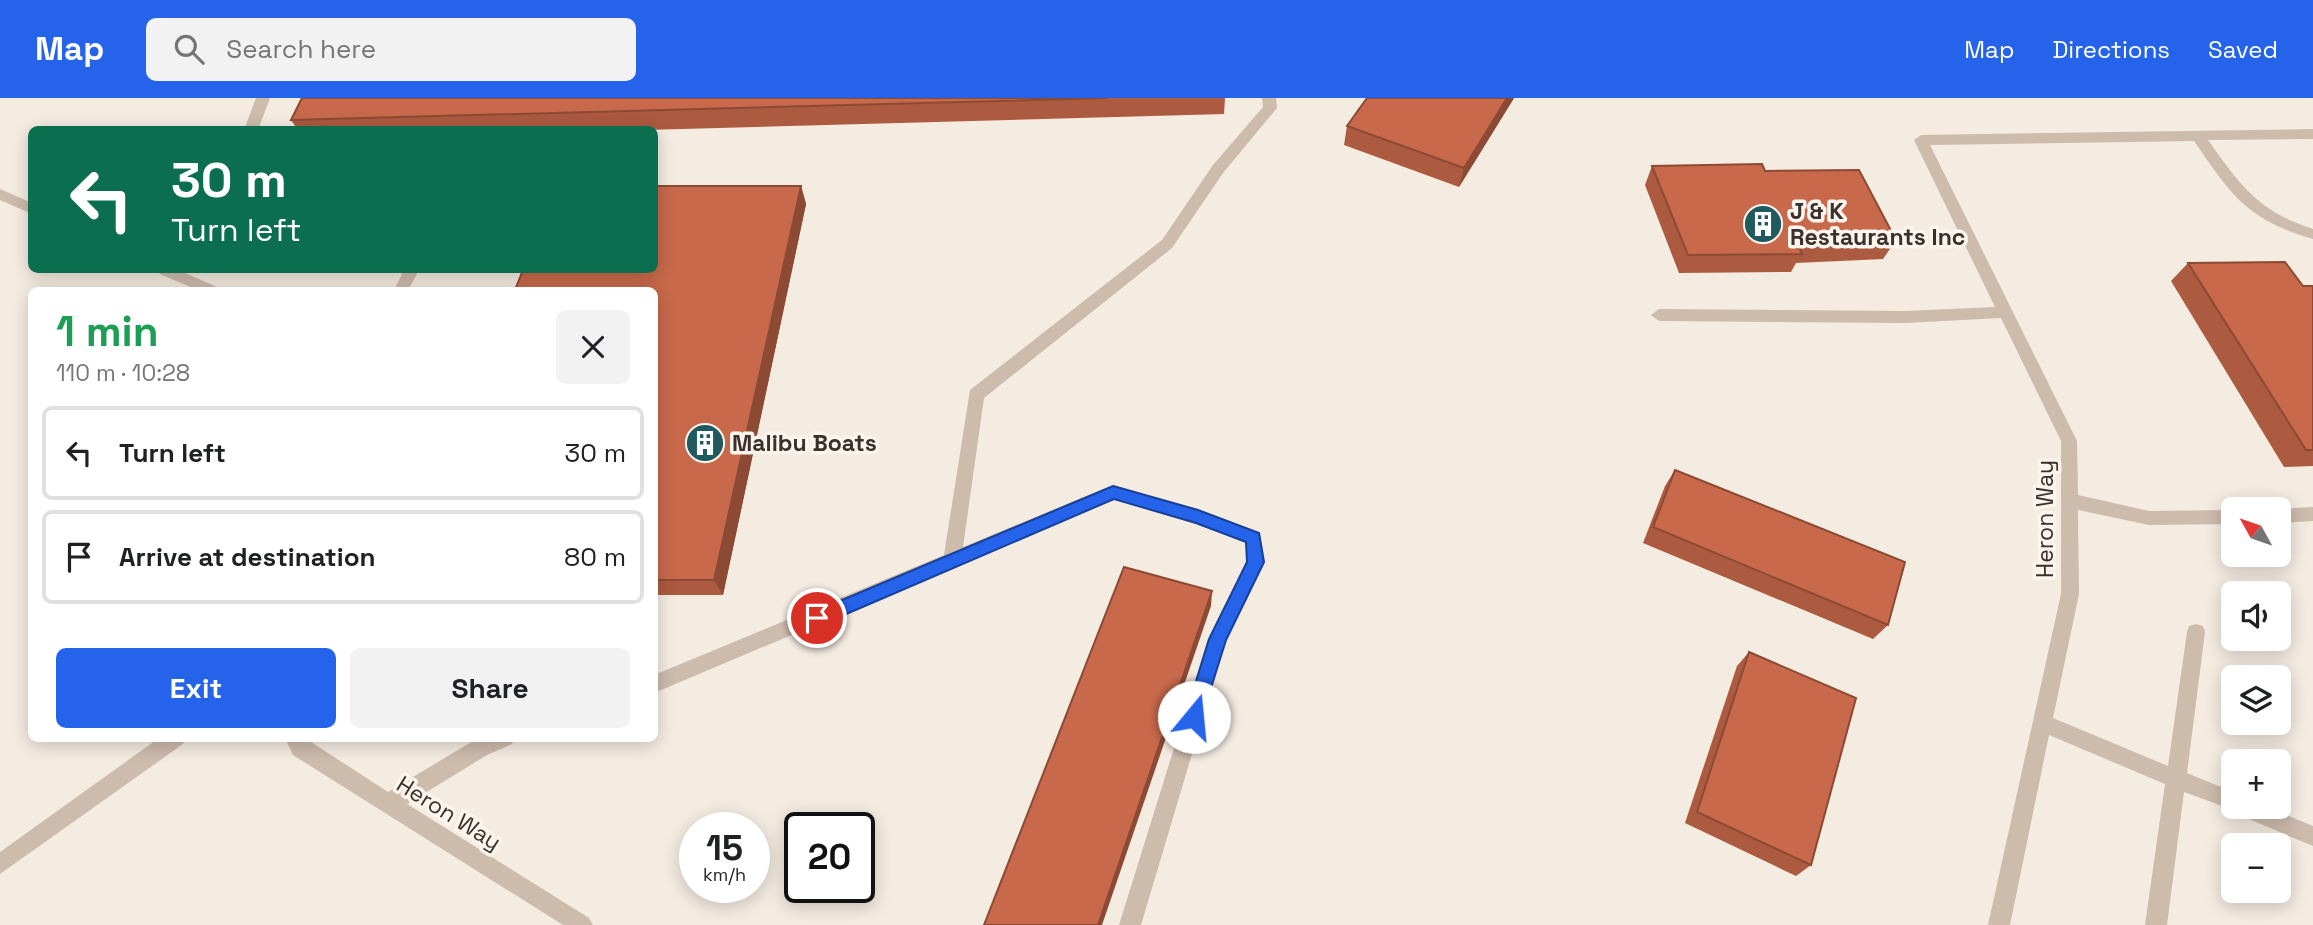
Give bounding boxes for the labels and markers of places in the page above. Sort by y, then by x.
place label: J & K Restaurants Inc [1790,196,1965,252]
building icon: J & K Restaurants Inc [1742,203,1784,245]
building icon: Malibu Boats [684,422,726,464]
place label: Malibu Boats [732,428,877,458]
pin [787,588,847,648]

